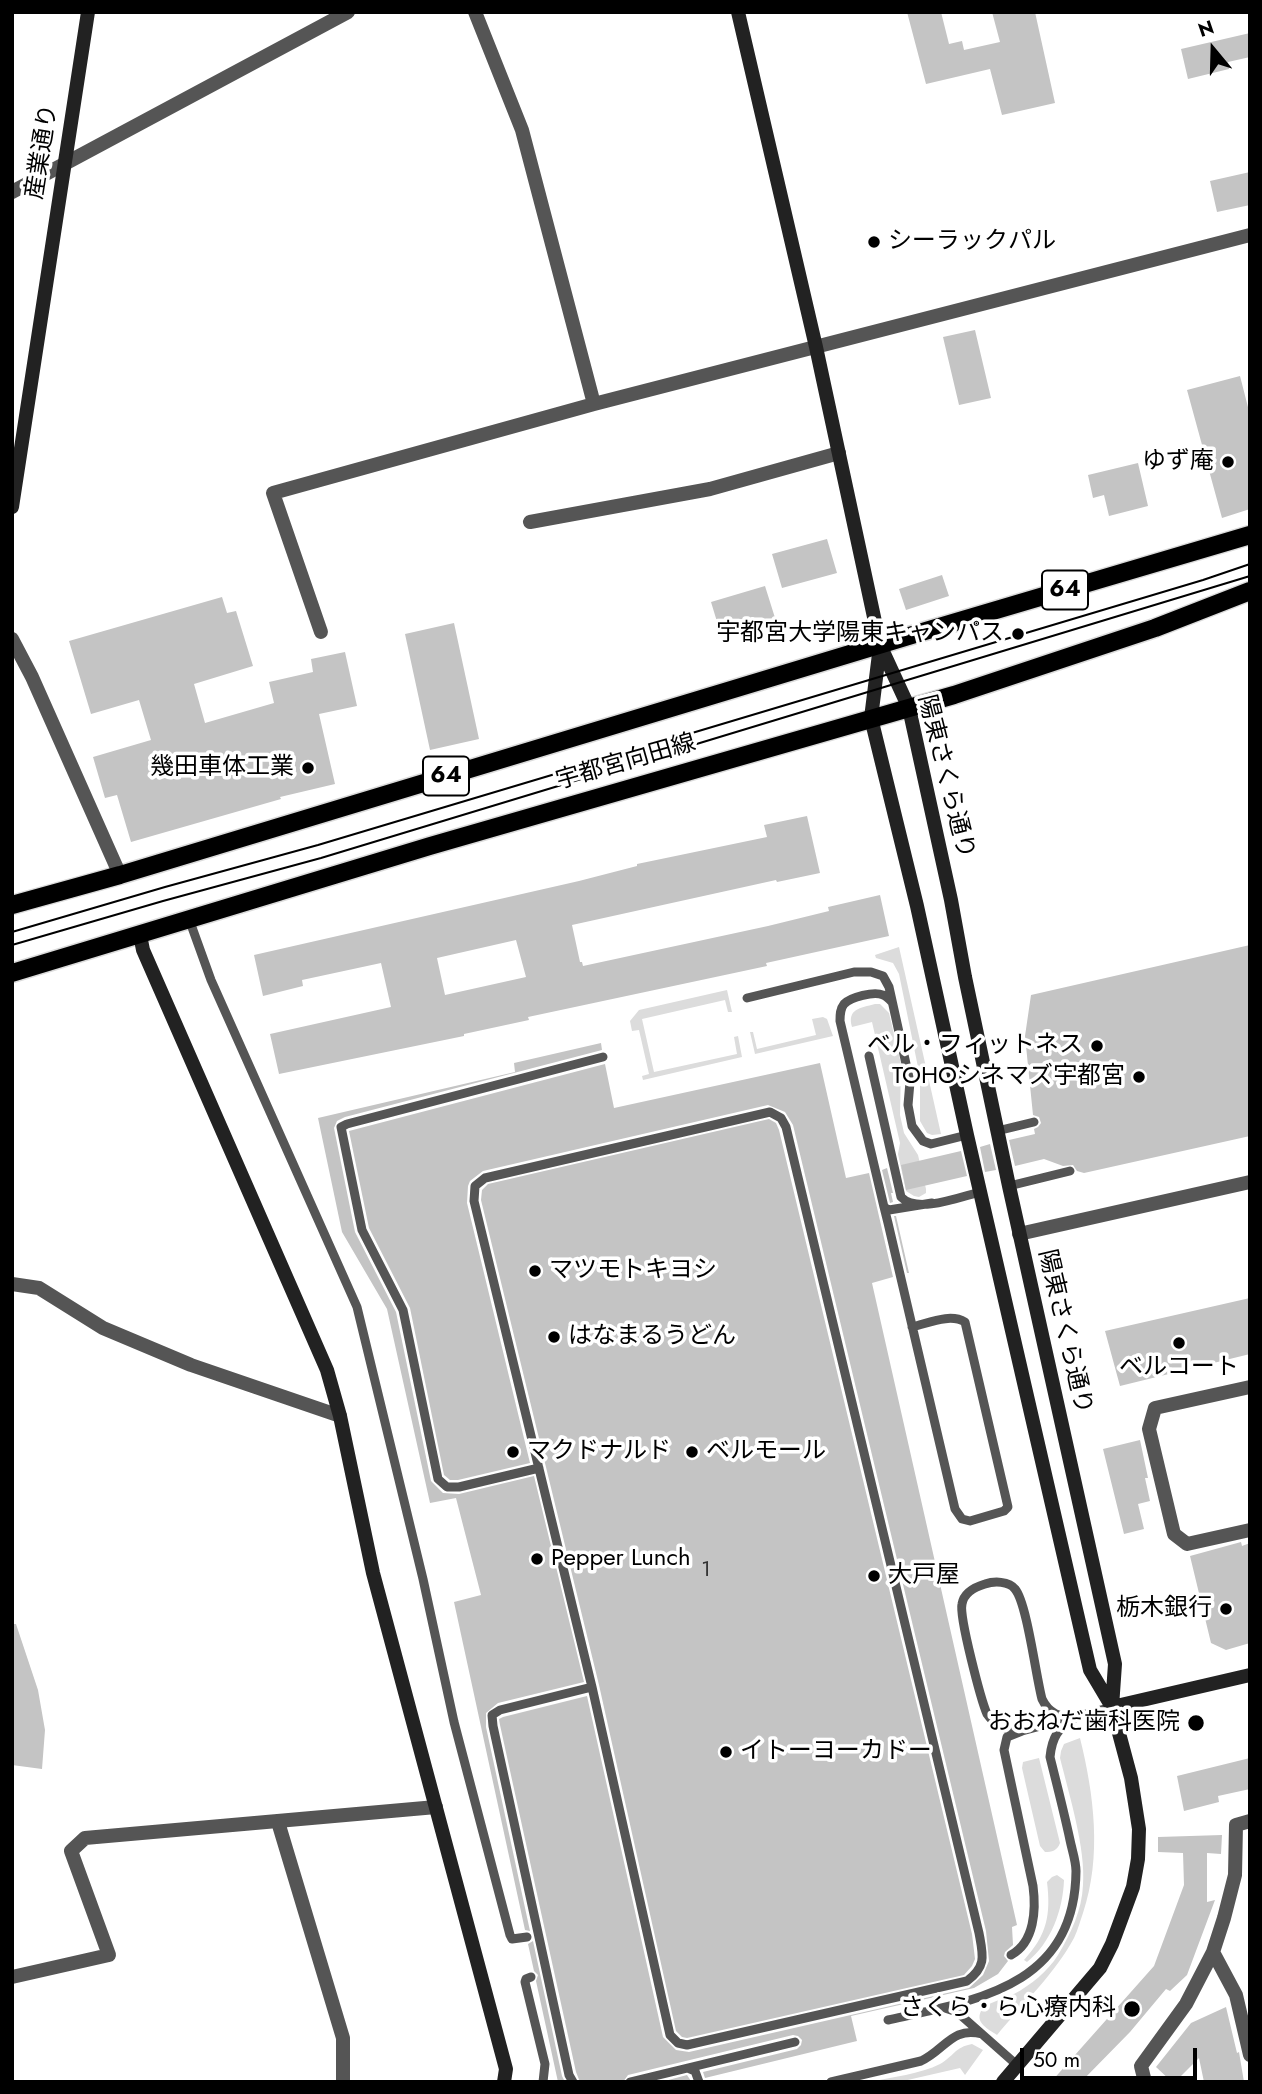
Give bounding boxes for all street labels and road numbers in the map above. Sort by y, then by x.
street label: 産業通り [21,102,65,202]
road number: 64 [1042,570,1088,610]
street label: 陽東さくら通り [911,692,979,862]
street label: 宇都宮向田線 [553,729,699,797]
road number: 64 [423,756,469,796]
street label: 陽東さくら通り [1031,1247,1097,1417]

